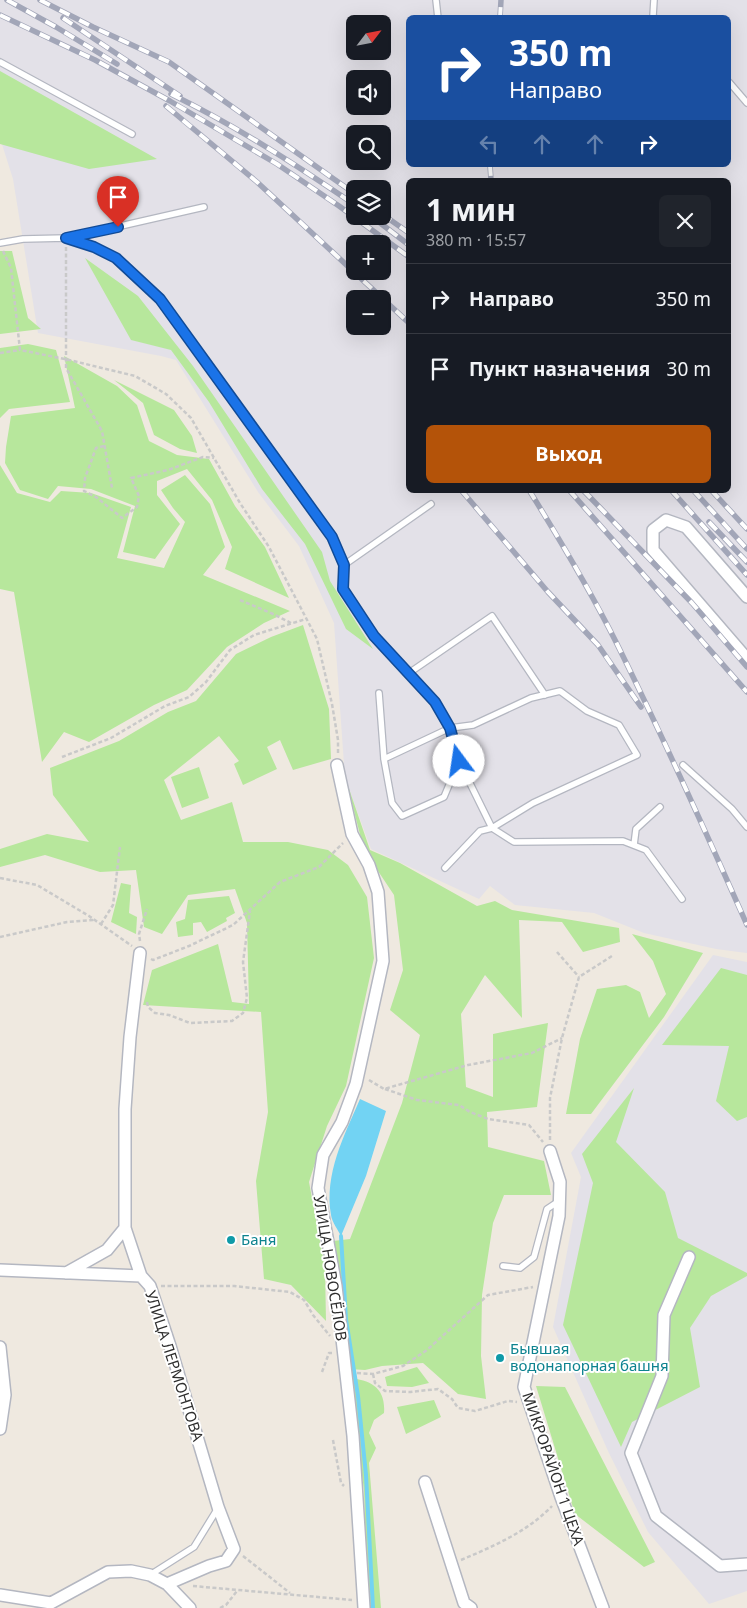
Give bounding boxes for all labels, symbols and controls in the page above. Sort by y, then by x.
north arrow [346,15,391,60]
map controls [346,15,391,335]
text: 350 m [509,29,612,76]
icon: right [426,35,491,100]
button: sound [346,70,391,115]
text: Направо [509,74,602,104]
button: search [346,125,391,170]
icon: left [475,130,503,158]
icon: ahead [528,130,556,158]
icon: ahead [581,130,609,158]
icon: right [634,130,662,158]
pin [97,176,139,227]
button: layers [346,180,391,225]
icon: arrive [104,183,132,211]
text: 1 мин [426,189,516,230]
button: close [659,195,711,247]
text: 380 m · 15:57 [426,229,526,251]
button: + [346,235,391,280]
icon: right [426,285,454,313]
text: Направо [469,286,554,312]
text: 350 m [656,286,711,312]
button: − [346,290,391,335]
icon: arrive [426,355,454,383]
text: Пункт назначения [469,356,650,382]
text: 30 m [667,356,711,382]
button: Выход [426,425,711,483]
position arrow [432,734,484,786]
street label: УЛИЦА НОВОСЁЛОВ [310,1193,352,1342]
place label: Баня [241,1229,276,1249]
marker: Баня [225,1234,237,1246]
street label: УЛИЦА ЛЕРМОНТОВА [141,1288,209,1444]
place label: Бывшая водонапорная башня [510,1338,669,1375]
marker: Бывшая водонапорная башня [494,1352,506,1364]
street label: МИКРОРАЙОН 1 ЦЕХА [518,1389,590,1548]

